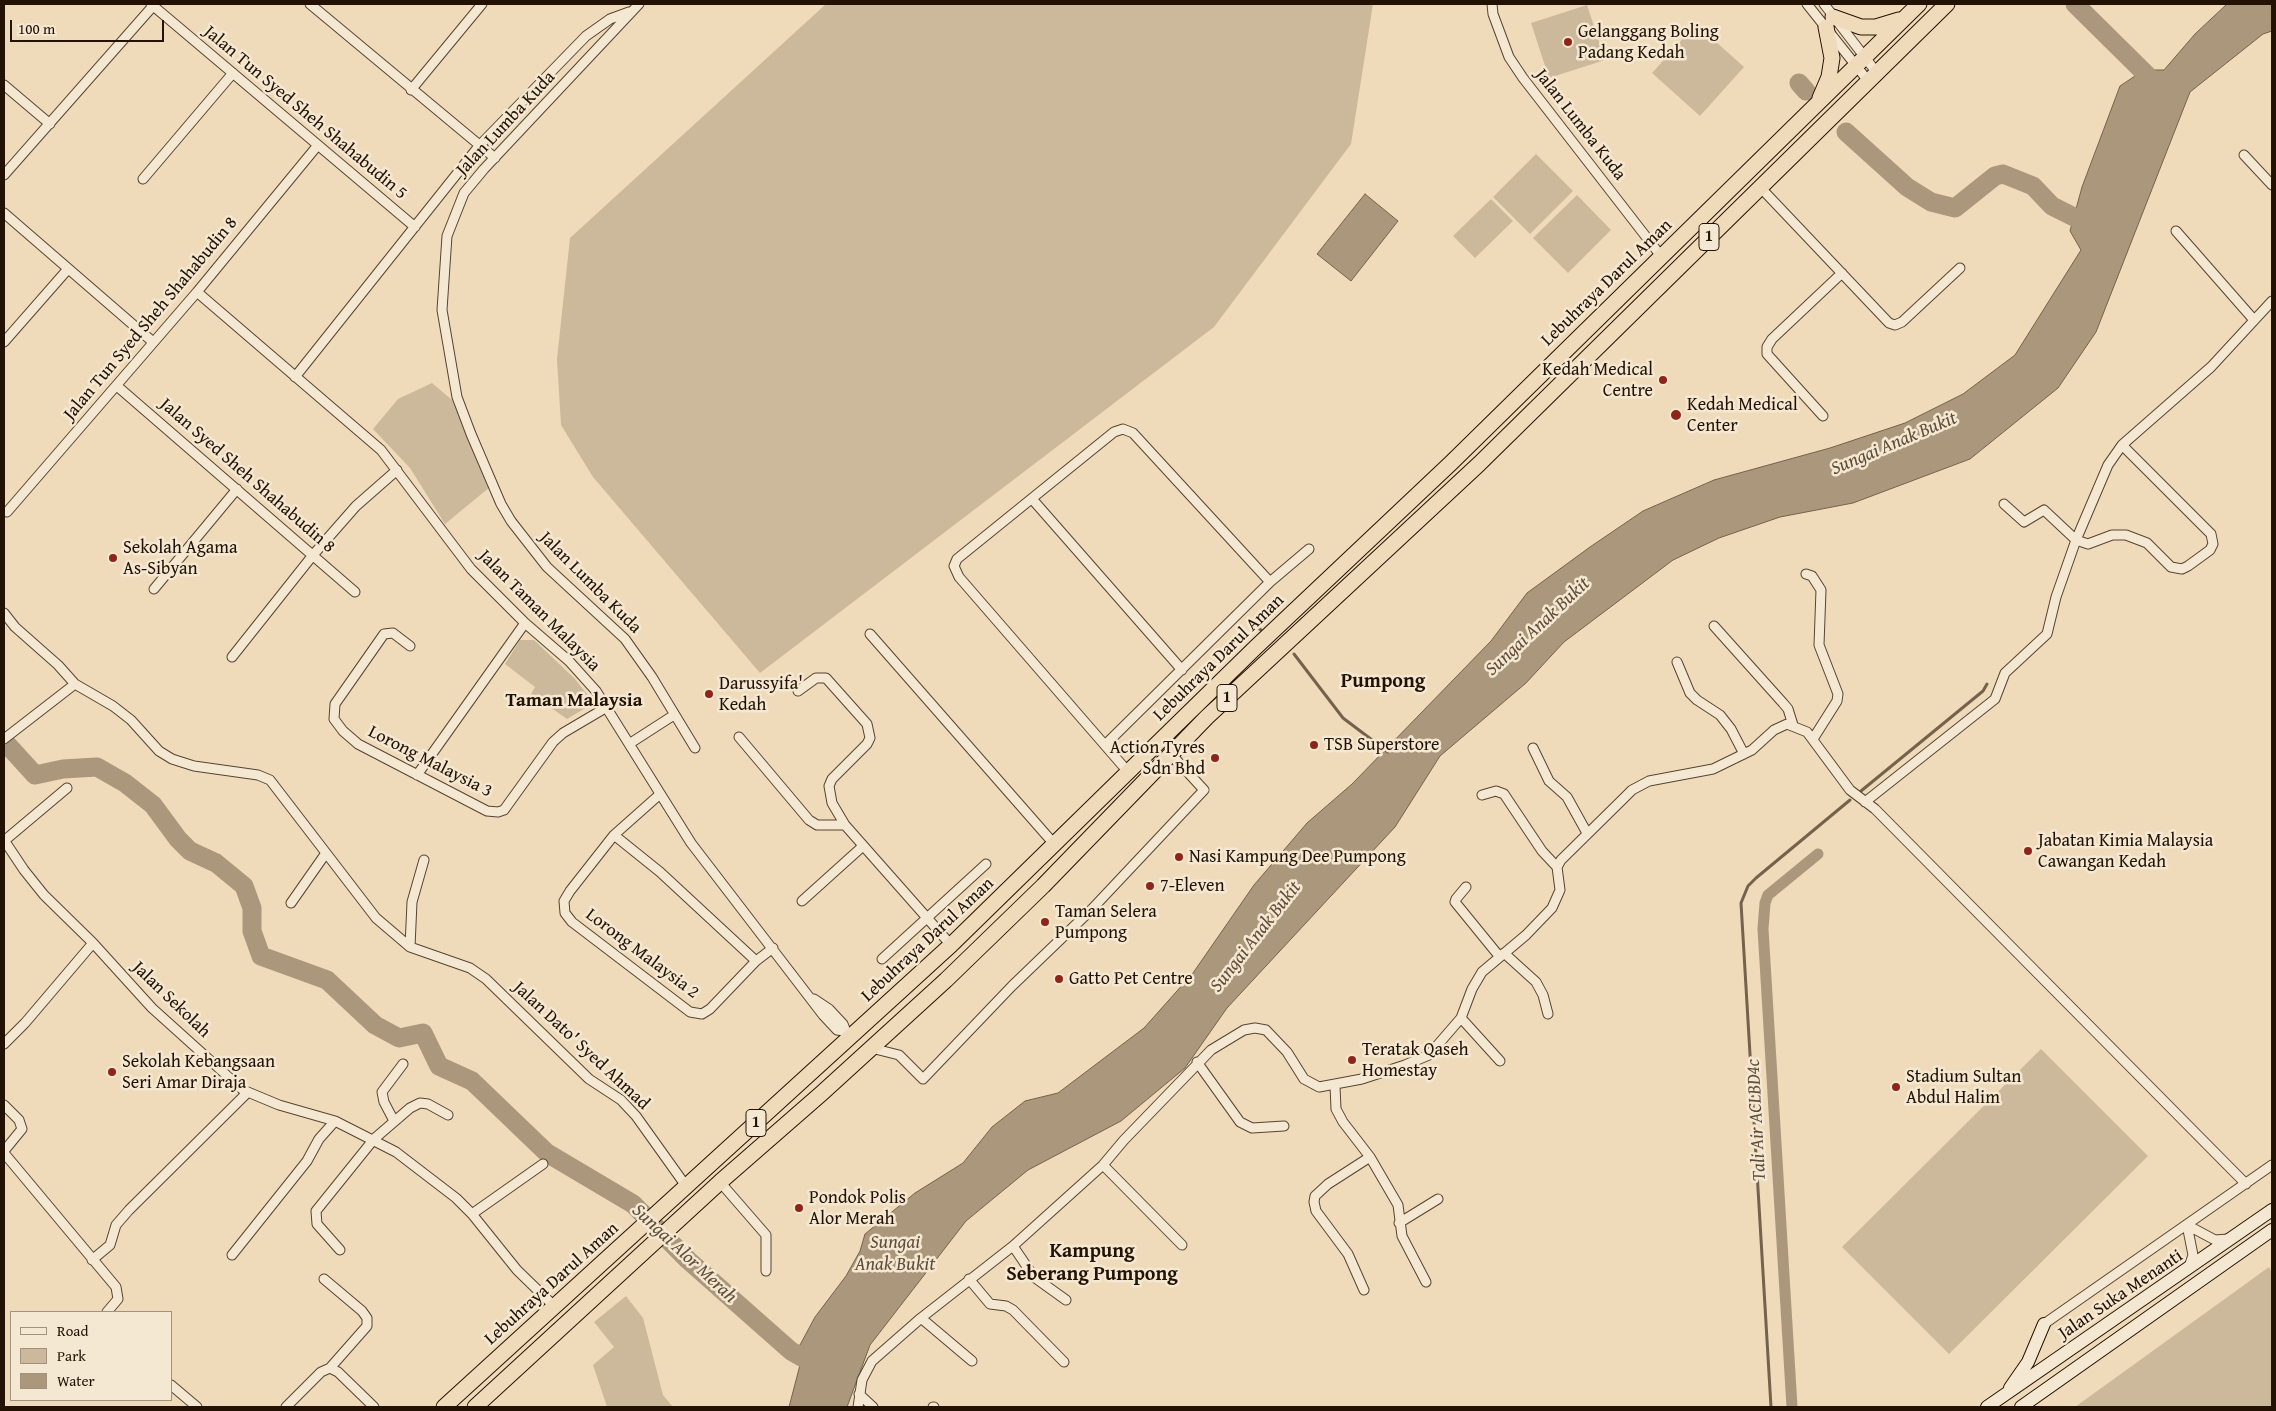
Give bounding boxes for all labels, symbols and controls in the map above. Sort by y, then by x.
scale bar [12,10,166,42]
text: 100 m [18,18,55,39]
street label: Jalan Tun Syed Sheh Shahabudin 5 [199,21,411,205]
place label: Gelanggang Boling Padang Kedah [1578,21,1719,64]
marker: Gelanggang Boling Padang Kedah [1562,36,1574,48]
street label: Jalan Lumba Kuda [1530,65,1630,185]
street label: Jalan Lumba Kuda [452,67,560,181]
street label: Jalan Tun Syed Sheh Shahabudin 8 [59,213,243,425]
street label: Lebuhraya Darul Aman [1537,215,1677,351]
road number: 1 [1699,223,1719,250]
place label: Kedah Medical Centre [1542,359,1653,402]
marker: Kedah Medical Centre [1657,374,1669,386]
street label: Jalan Syed Sheh Shahabudin 8 [155,394,339,558]
place label: Kedah Medical Center [1687,394,1798,436]
water label: Sungai Anak Bukit [1828,407,1960,481]
marker: Kedah Medical Center [1669,408,1683,422]
street label: Jalan Lumba Kuda [535,528,645,638]
place label: Sekolah Agama As-Sibyan [123,537,237,580]
street label: Jalan Taman Malaysia [474,546,604,676]
marker: Sekolah Agama As-Sibyan [107,552,119,564]
water label: Sungai Anak Bukit [1481,573,1595,681]
street label: Lebuhraya Darul Aman [1149,590,1289,726]
district label: Pumpong [1341,670,1425,694]
place label: Darussyifa' Kedah [719,673,803,716]
road number: 1 [1217,684,1237,711]
marker: Darussyifa' Kedah [703,688,715,700]
district label: Taman Malaysia [506,690,642,712]
street label: Lorong Malaysia 3 [364,721,496,803]
place label: TSB Superstore [1324,734,1439,756]
place label: Action Tyres Sdn Bhd [1110,737,1205,780]
marker: TSB Superstore [1308,739,1320,751]
marker: Action Tyres Sdn Bhd [1209,752,1221,764]
place label: Jabatan Kimia Malaysia Cawangan Kedah [2038,830,2213,872]
marker: Jabatan Kimia Malaysia Cawangan Kedah [2022,845,2034,857]
place label: Nasi Kampung Dee Pumpong [1189,846,1406,868]
marker: Nasi Kampung Dee Pumpong [1173,851,1185,863]
street label: Lebuhraya Darul Aman [857,873,999,1007]
place label: 7-Eleven [1160,875,1225,897]
water label: Sungai Anak Bukit [1206,877,1306,997]
marker: 7-Eleven [1144,880,1156,892]
place label: Taman Selera Pumpong [1055,901,1157,944]
street label: Lorong Malaysia 2 [581,904,703,1004]
marker: Taman Selera Pumpong [1039,916,1051,928]
street label: Jalan Sekolah [127,957,215,1043]
place label: Gatto Pet Centre [1069,968,1193,990]
marker: Gatto Pet Centre [1053,973,1065,985]
street label: Jalan Dato' Syed Ahmad [508,977,654,1115]
place label: Teratak Qaseh Homestay [1362,1039,1469,1082]
place label: Sekolah Kebangsaan Seri Amar Diraja [122,1051,275,1094]
marker: Teratak Qaseh Homestay [1346,1054,1358,1066]
water label: Tali Air ACLBD4c [1742,1058,1772,1182]
marker: Sekolah Kebangsaan Seri Amar Diraja [106,1066,118,1078]
place label: Stadium Sultan Abdul Halim [1906,1066,2021,1108]
marker: Stadium Sultan Abdul Halim [1890,1081,1902,1093]
road number: 1 [746,1110,766,1136]
place label: Pondok Polis Alor Merah [809,1187,906,1230]
water label: Sungai Alor Merah [627,1200,741,1308]
marker: Pondok Polis Alor Merah [793,1202,805,1214]
street label: Lebuhraya Darul Aman [480,1218,624,1350]
water label: Sungai Anak Bukit [855,1232,935,1276]
district label: Kampung Seberang Pumpong [1006,1240,1178,1287]
street label: Jalan Suka Menanti [2055,1245,2187,1345]
legend [10,1311,172,1401]
text: Road [57,1320,88,1341]
text: Park [57,1345,86,1366]
text: Water [57,1370,95,1391]

